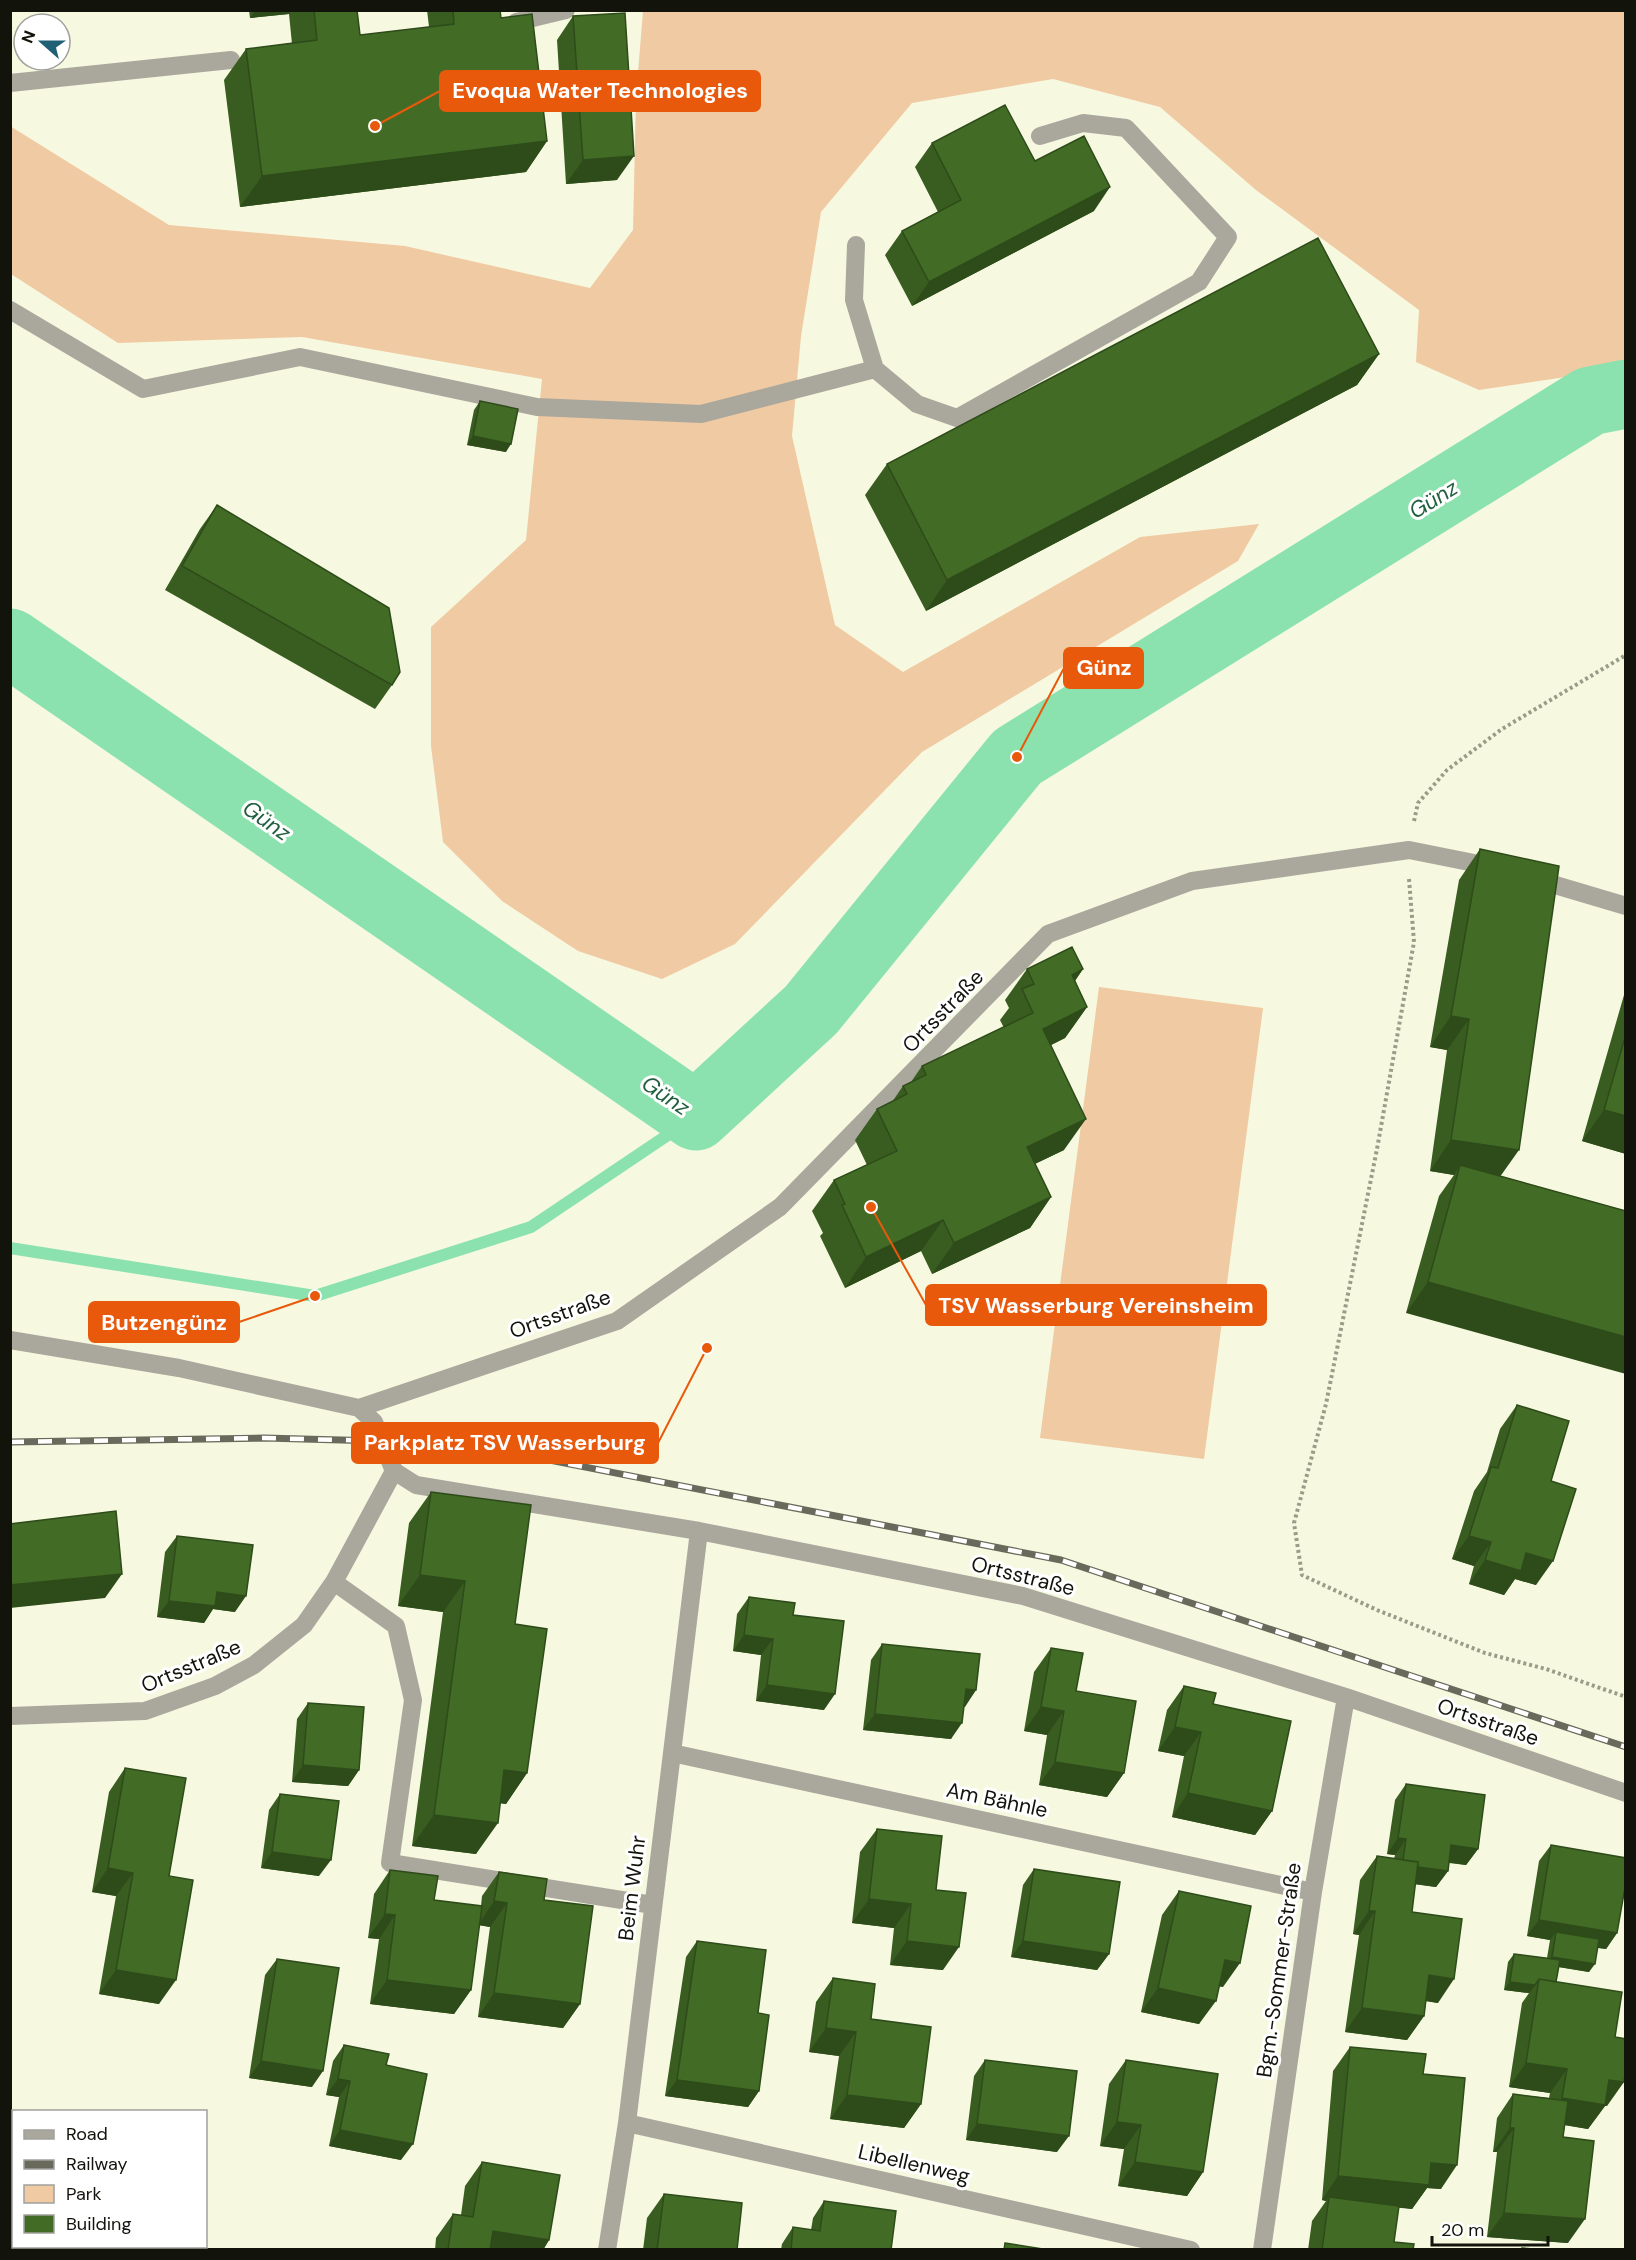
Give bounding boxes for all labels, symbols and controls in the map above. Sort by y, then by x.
north arrow [12,12,72,72]
text: N [17,28,40,46]
callout: Evoqua Water Technologies [440,71,760,111]
text: Evoqua Water Technologies [452,76,748,105]
water label: Günz [1403,473,1464,526]
callout: Günz [1064,648,1143,688]
text: Günz [1076,653,1132,682]
water label: Günz [237,794,297,848]
street label: Ortsstraße [896,963,990,1059]
water label: Günz [636,1069,696,1122]
street label: Ortsstraße [505,1283,615,1345]
callout: TSV Wasserburg Vereinsheim [926,1285,1266,1325]
text: TSV Wasserburg Vereinsheim [938,1291,1254,1320]
callout: Butzengünz [89,1302,239,1342]
text: Butzengünz [101,1308,227,1337]
callout: Parkplatz TSV Wasserburg [352,1423,658,1463]
text: Parkplatz TSV Wasserburg [364,1428,646,1457]
street label: Ortsstraße [968,1550,1078,1602]
street label: Ortsstraße [137,1632,245,1700]
street label: Ortsstraße [1433,1692,1543,1752]
street label: Am Bähnle [944,1776,1050,1824]
street label: Beim Wuhr [612,1834,652,1942]
street label: Bgm.-Sommer-Straße [1250,1861,1308,2079]
legend [12,2110,207,2248]
text: Road [66,2122,108,2146]
street label: Libellenweg [855,2138,973,2190]
text: Railway [66,2152,128,2176]
text: Park [66,2182,102,2206]
scale bar [1432,2209,1548,2247]
text: Building [66,2212,131,2236]
text: 20 m [1441,2218,1484,2242]

